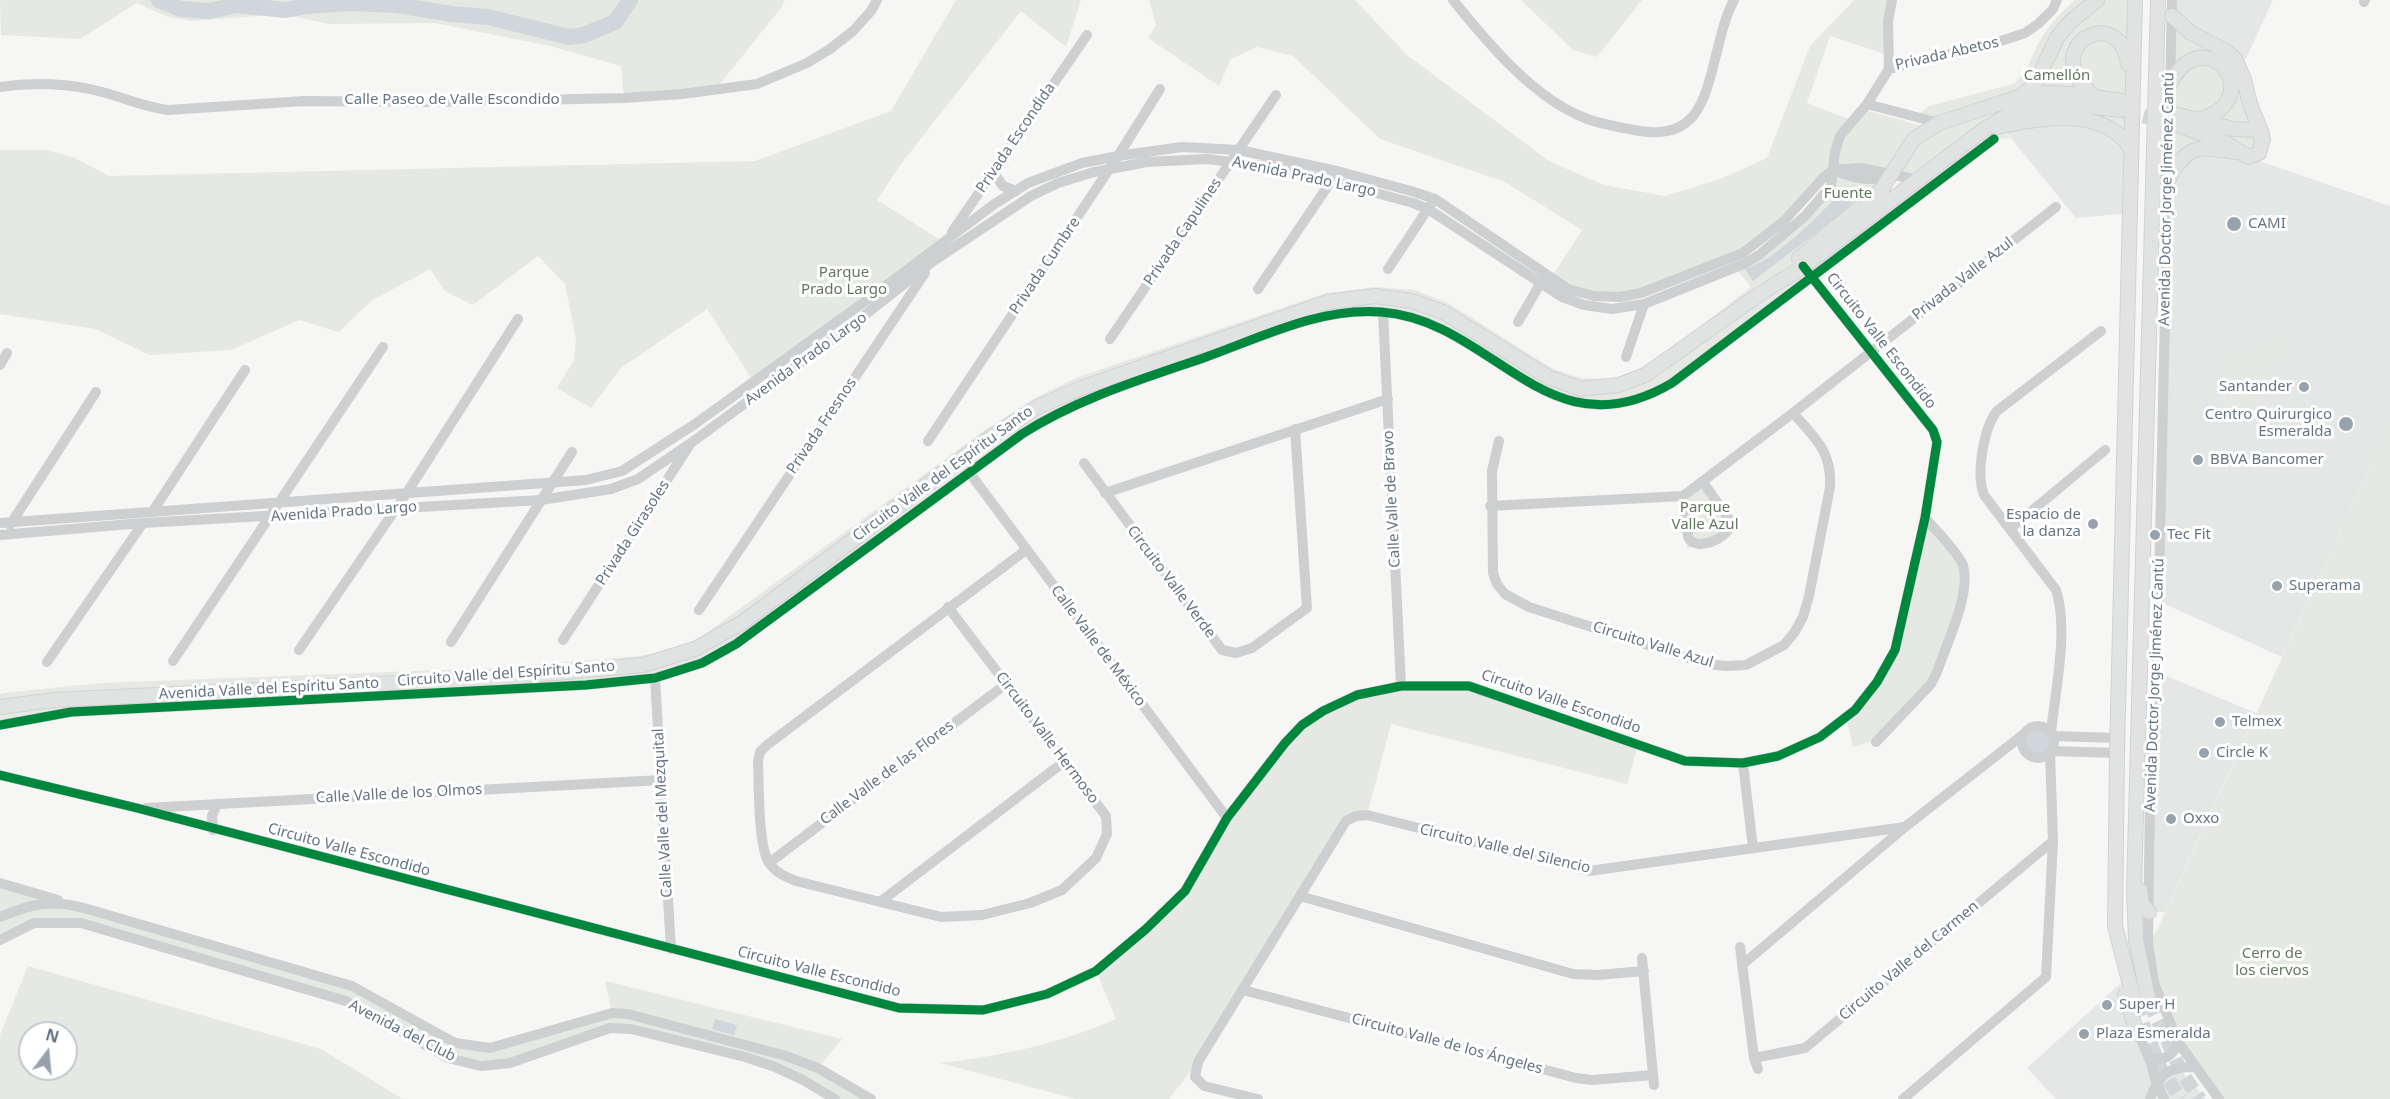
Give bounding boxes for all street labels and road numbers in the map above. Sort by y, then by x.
street label: Privada Abetos [1893,33,2001,75]
street label: Avenida Doctor Jorge Jiménez Cantú [2156,72,2178,326]
street label: Privada Escondida [973,80,1059,196]
street label: Calle Paseo de Valle Escondido [344,91,560,109]
street label: Avenida Prado Largo [1230,153,1378,201]
street label: Privada Capulines [1140,175,1226,289]
street label: Privada Cumbre [1006,214,1084,318]
street label: Privada Valle Azul [1909,234,2017,324]
street label: Circuito Valle Escondido [1822,269,1940,413]
street label: Avenida Prado Largo [741,309,871,409]
street label: Privada Fresnos [783,375,861,477]
street label: Circuito Valle del Espíritu Santo [849,403,1037,545]
street label: Calle Valle de Bravo [1379,430,1405,568]
street label: Privada Girasoles [592,477,674,589]
street label: Avenida Prado Largo [270,498,418,526]
street label: Circuito Valle Verde [1123,522,1219,642]
street label: Avenida Doctor Jorge Jiménez Cantú [2142,558,2168,812]
street label: Calle Valle de México [1047,582,1149,710]
street label: Circuito Valle Azul [1591,618,1715,672]
street label: Circuito Valle del Espíritu Santo [396,657,616,691]
street label: Circuito Valle Escondido [1479,666,1643,738]
street label: Circuito Valle Hermoso [992,669,1102,807]
street label: Avenida Valle del Espíritu Santo [158,674,380,704]
street label: Calle Valle de las Flores [817,717,957,829]
street label: Calle Valle del Mezquital [650,728,676,898]
street label: Calle Valle de los Olmos [315,781,483,807]
street label: Circuito Valle Escondido [266,820,432,880]
street label: Circuito Valle del Silencio [1418,821,1592,877]
street label: Circuito Valle del Carmen [1836,897,1982,1025]
street label: Circuito Valle Escondido [735,943,903,1001]
street label: Avenida del Club [346,996,458,1066]
street label: Circuito Valle de los Ángeles [1350,1010,1544,1078]

